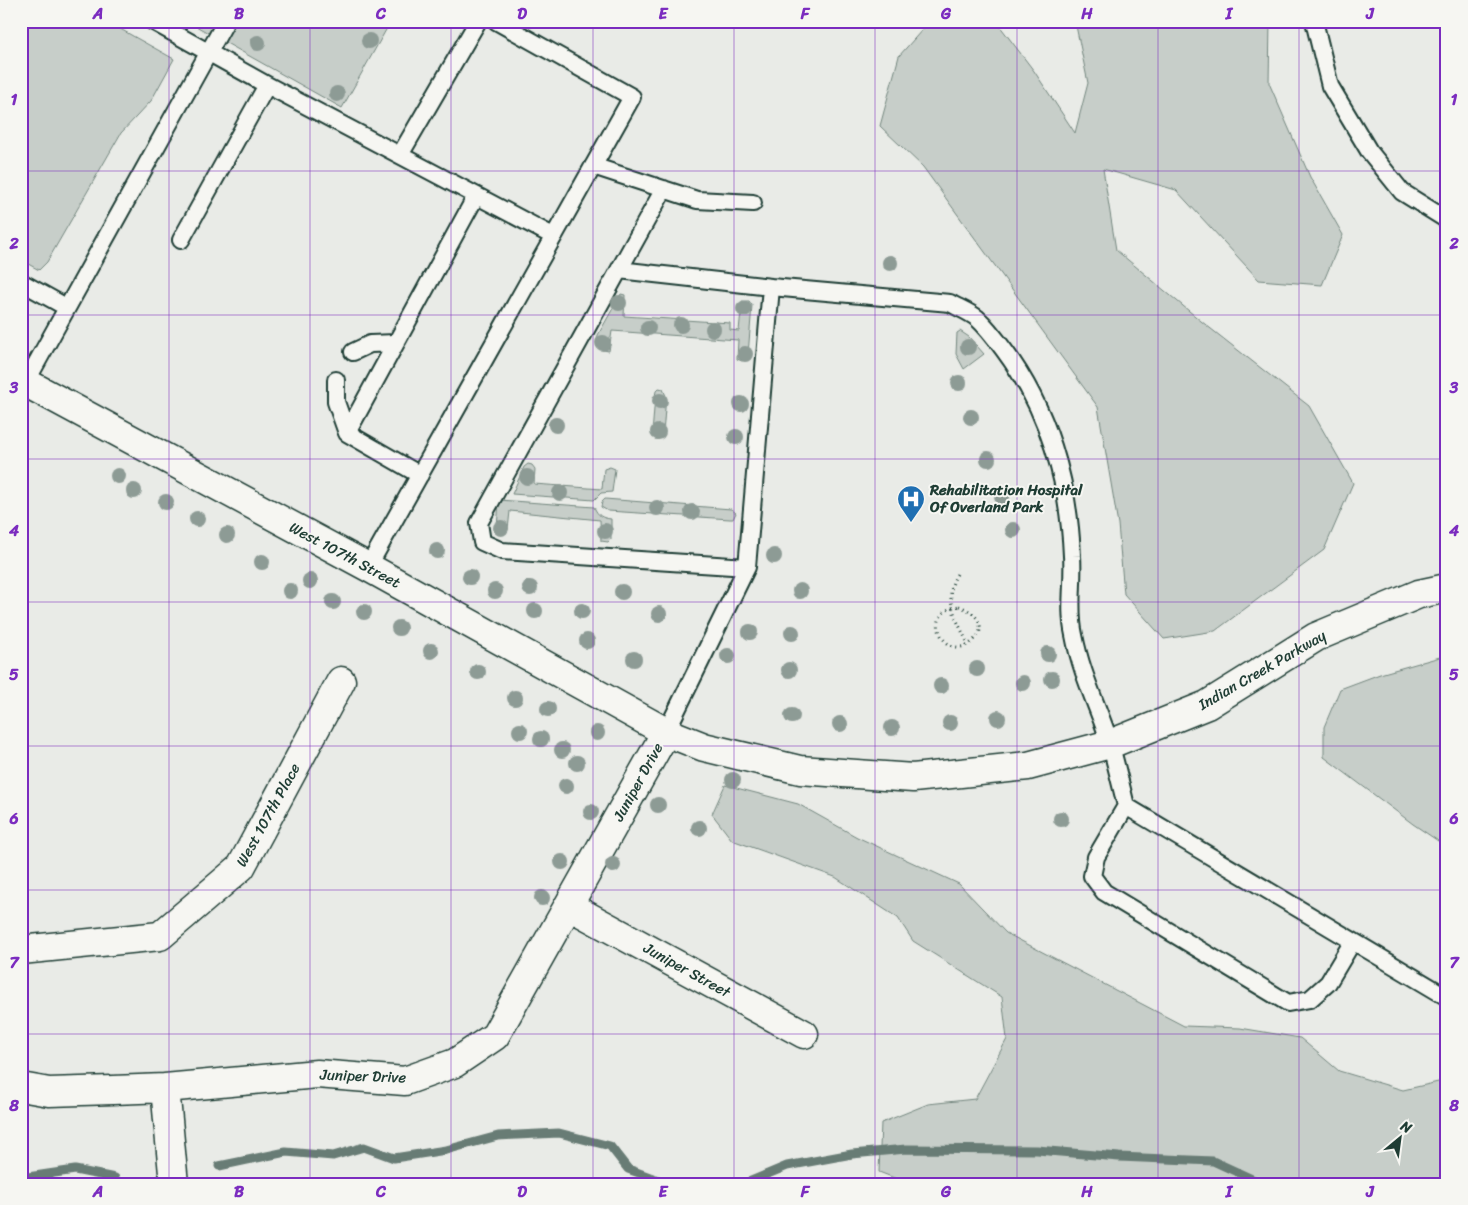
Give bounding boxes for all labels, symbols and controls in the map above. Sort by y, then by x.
text: A [92,0,103,28]
text: B [234,0,245,28]
text: C [375,0,387,28]
text: D [517,0,527,28]
text: E [659,0,669,28]
text: F [800,0,811,28]
text: G [940,0,952,28]
text: H [1080,0,1093,28]
text: I [1225,0,1234,28]
text: J [1365,0,1375,28]
text: 1 [11,85,18,114]
text: 1 [1451,85,1458,114]
text: 2 [8,229,19,258]
text: 2 [1448,229,1459,258]
text: 3 [9,373,19,402]
text: 3 [1449,373,1459,402]
place label: Rehabilitation Hospital Of Overland Park [929,477,1083,520]
hospital icon: Rehabilitation Hospital Of Overland Park [896,484,926,523]
street label: West 107th Street [285,515,406,596]
text: 4 [8,516,19,545]
text: 4 [1448,516,1459,545]
street label: Indian Creek Parkway [1192,623,1331,718]
text: 5 [9,660,19,689]
text: 5 [1449,660,1459,689]
street label: Juniper Drive [605,738,670,827]
street label: West 107th Place [229,758,307,872]
text: 6 [8,804,19,833]
text: 6 [1448,804,1459,833]
street label: Juniper Street [638,935,736,1005]
text: 7 [9,948,20,977]
text: 7 [1449,948,1460,977]
street label: Juniper Drive [318,1061,407,1091]
text: 8 [8,1091,19,1120]
text: 8 [1448,1091,1459,1120]
north arrow [1376,1112,1426,1162]
text: N [1395,1113,1417,1140]
text: A [92,1177,103,1205]
text: B [234,1177,245,1205]
text: C [375,1177,387,1205]
text: D [517,1177,527,1205]
text: E [659,1177,669,1205]
text: F [800,1177,811,1205]
text: G [940,1177,952,1205]
text: H [1080,1177,1093,1205]
text: I [1225,1177,1234,1205]
text: J [1365,1177,1375,1205]

